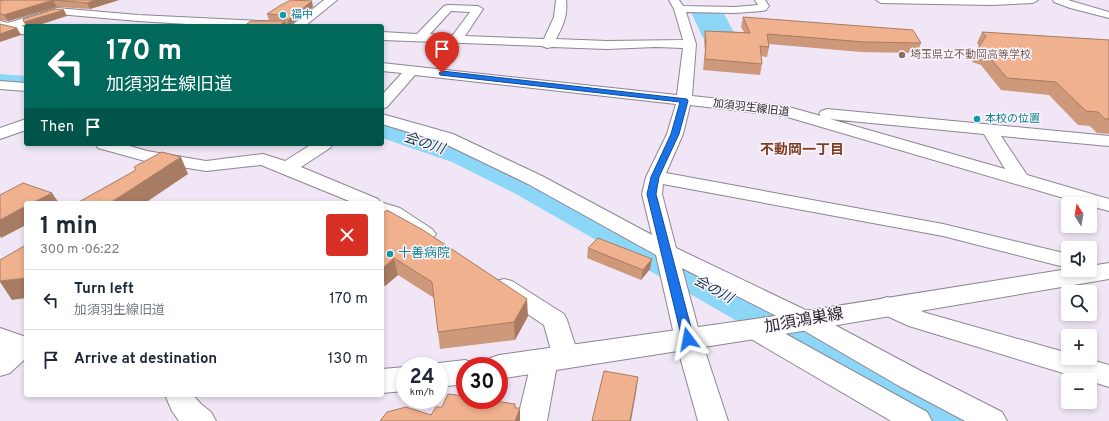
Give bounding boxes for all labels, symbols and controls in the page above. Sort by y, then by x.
place label: 福中 [291,8,313,22]
marker: 福中 [278,10,288,20]
pin [425,32,459,73]
text: 170 m [106,34,182,70]
icon: arrive [431,38,453,60]
icon: left [40,40,92,92]
place label: 埼玉県立不動岡高等学校 [910,48,1031,62]
marker: 埼玉県立不動岡高等学校 [897,50,907,60]
text: 加須羽生線旧道 [106,74,232,97]
street label: 加須羽生線旧道 [712,96,790,120]
place label: 本校の位置 [985,112,1040,126]
marker: 本校の位置 [972,114,982,124]
icon: arrive [82,116,104,138]
text: Then [40,118,74,137]
water label: 会の川 [401,129,449,159]
district label: 不動岡一丁目 [760,142,844,159]
north arrow [1061,197,1097,233]
map controls [1061,197,1097,409]
text: 1 min [40,212,98,242]
button: close [326,214,368,256]
button: sound [1061,241,1097,277]
text: 300 m · 06:22 [40,242,119,258]
place label: 十善病院 [398,246,450,262]
marker: 十善病院 [385,249,395,259]
water label: 会の川 [691,272,737,309]
text: Turn left [74,280,134,299]
button: search [1061,285,1097,321]
icon: left [40,289,62,311]
text: 170 m [329,290,368,309]
text: 加須羽生線旧道 [74,303,165,319]
street label: 加須鴻巣線 [763,304,845,338]
position arrow [667,318,709,360]
button: + [1061,329,1097,365]
icon: arrive [40,349,62,371]
text: Arrive at destination [74,350,217,369]
text: 130 m [328,350,368,369]
speed limit sign: 30 [456,357,508,409]
text: 24 [409,365,435,391]
button: − [1061,373,1097,409]
text: km/h [410,386,434,399]

